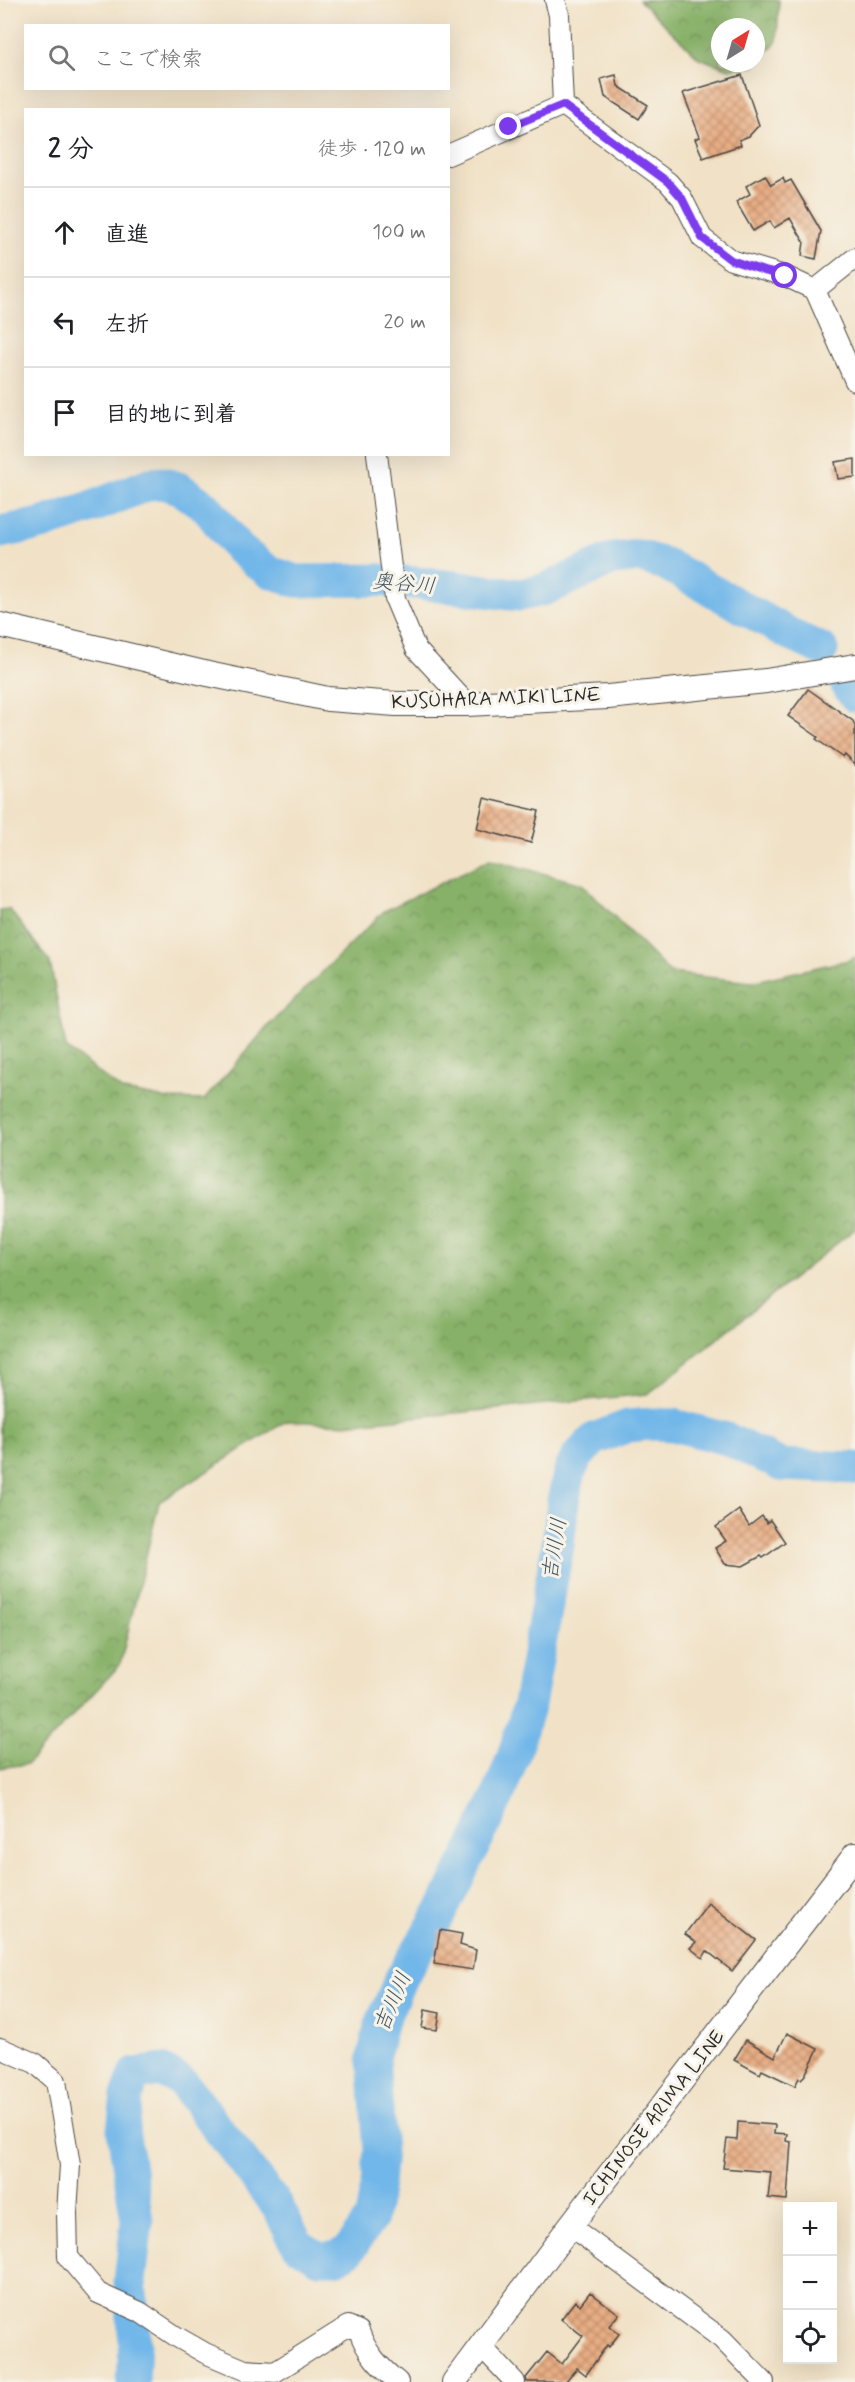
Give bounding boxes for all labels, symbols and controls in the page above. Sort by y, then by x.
north arrow [711,18,765,72]
search box [24,24,450,90]
icon: search [45,41,78,74]
text: ここで検索 [93,46,203,74]
route end [495,113,521,139]
text: 2 分 [48,133,94,167]
text: 徒歩 · 120 m [318,136,426,163]
icon: ahead [48,216,81,249]
text: 100 m [372,219,426,246]
text: 直進 [105,221,149,249]
route start [771,262,797,288]
icon: left [48,306,81,339]
text: 20 m [383,309,426,336]
text: 左折 [105,311,149,339]
icon: arrive [48,396,81,429]
text: 目的地に到着 [105,401,237,429]
water label: 奥谷川 [371,567,437,601]
street label: KUSUHARA MIKI LINE [391,682,601,716]
water label: 吉川川 [536,1516,574,1582]
water label: 吉川川 [368,1968,418,2036]
street label: ICHINOSE ARIMA LINE [577,2024,731,2212]
map controls [783,2202,837,2364]
button: + [783,2202,837,2256]
button: − [783,2256,837,2310]
button: locate [783,2310,837,2364]

